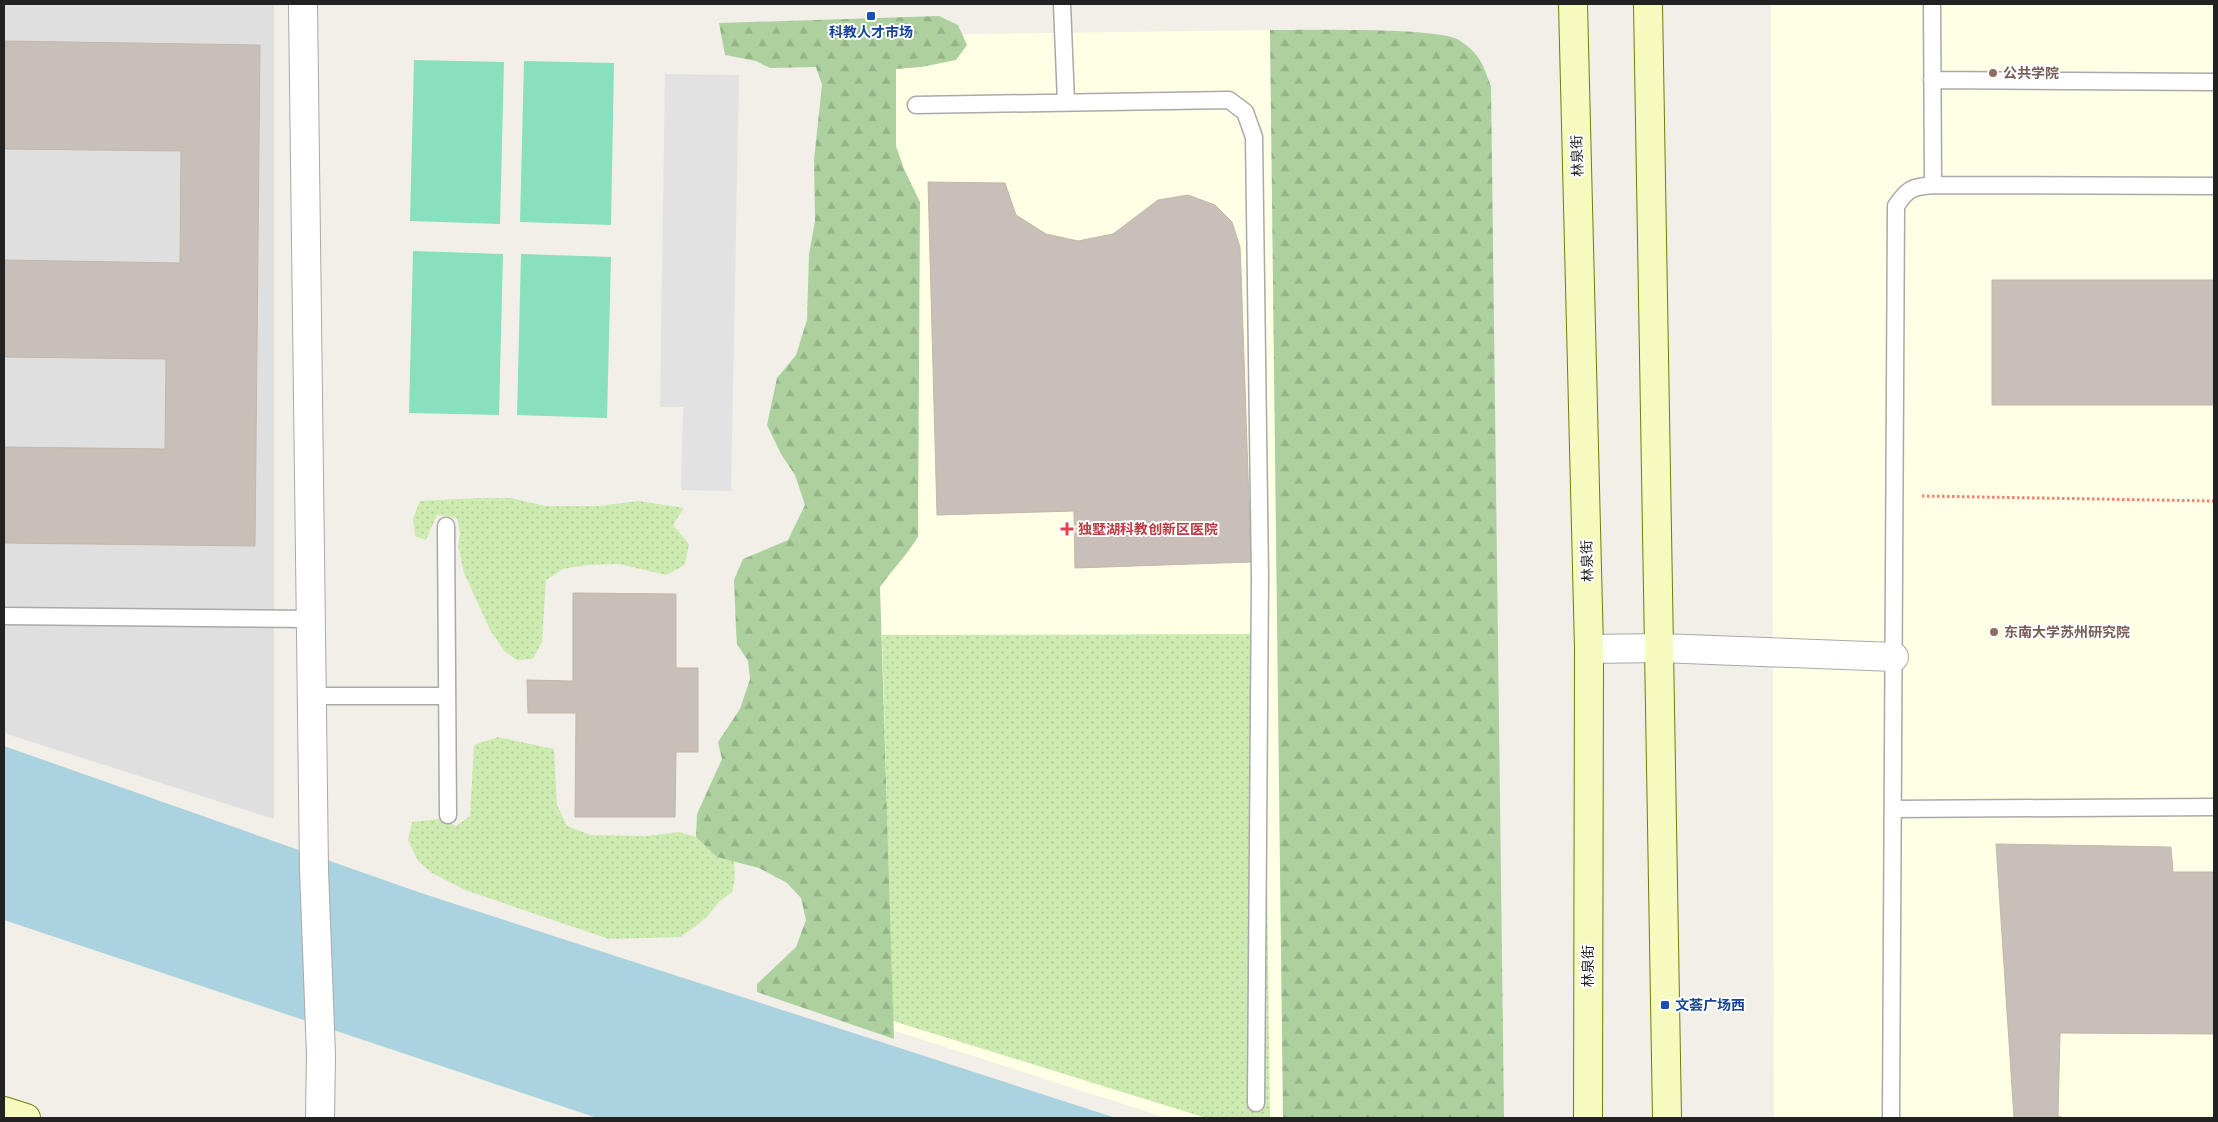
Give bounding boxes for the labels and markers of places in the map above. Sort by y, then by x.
marker: 科教人才市场 [865,10,877,22]
place label: 科教人才市场 [829,23,913,40]
place label: 公共学院 [2003,64,2059,81]
marker: 公共学院 [1987,67,1999,79]
place label: 独墅湖科教创新区医院 [1078,520,1218,537]
marker: 独墅湖科教创新区医院 [1060,522,1074,536]
place label: 东南大学苏州研究院 [2004,623,2130,640]
marker: 东南大学苏州研究院 [1988,626,2000,638]
place label: 文荟广场西 [1675,996,1745,1013]
marker: 文荟广场西 [1659,999,1671,1011]

